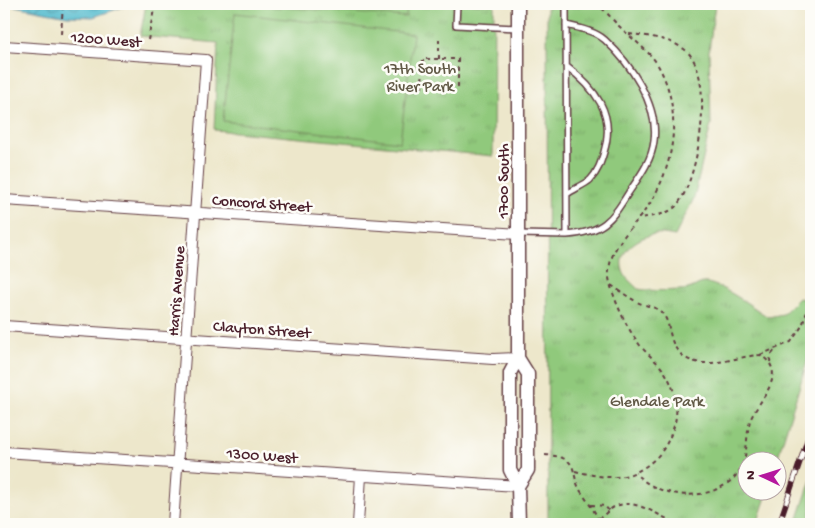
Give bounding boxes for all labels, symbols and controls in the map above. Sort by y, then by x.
street label: 1200 West [69,29,143,54]
park label: 17th South River Park [383,61,456,98]
street label: 1700 South [496,143,515,220]
street label: Concord Street [211,193,314,219]
street label: Harris Avenue [166,245,191,337]
street label: Clayton Street [212,319,313,344]
park label: Glendale Park [610,394,706,413]
street label: 1300 West [225,445,299,470]
north arrow [738,450,788,500]
text: N [743,470,760,480]

